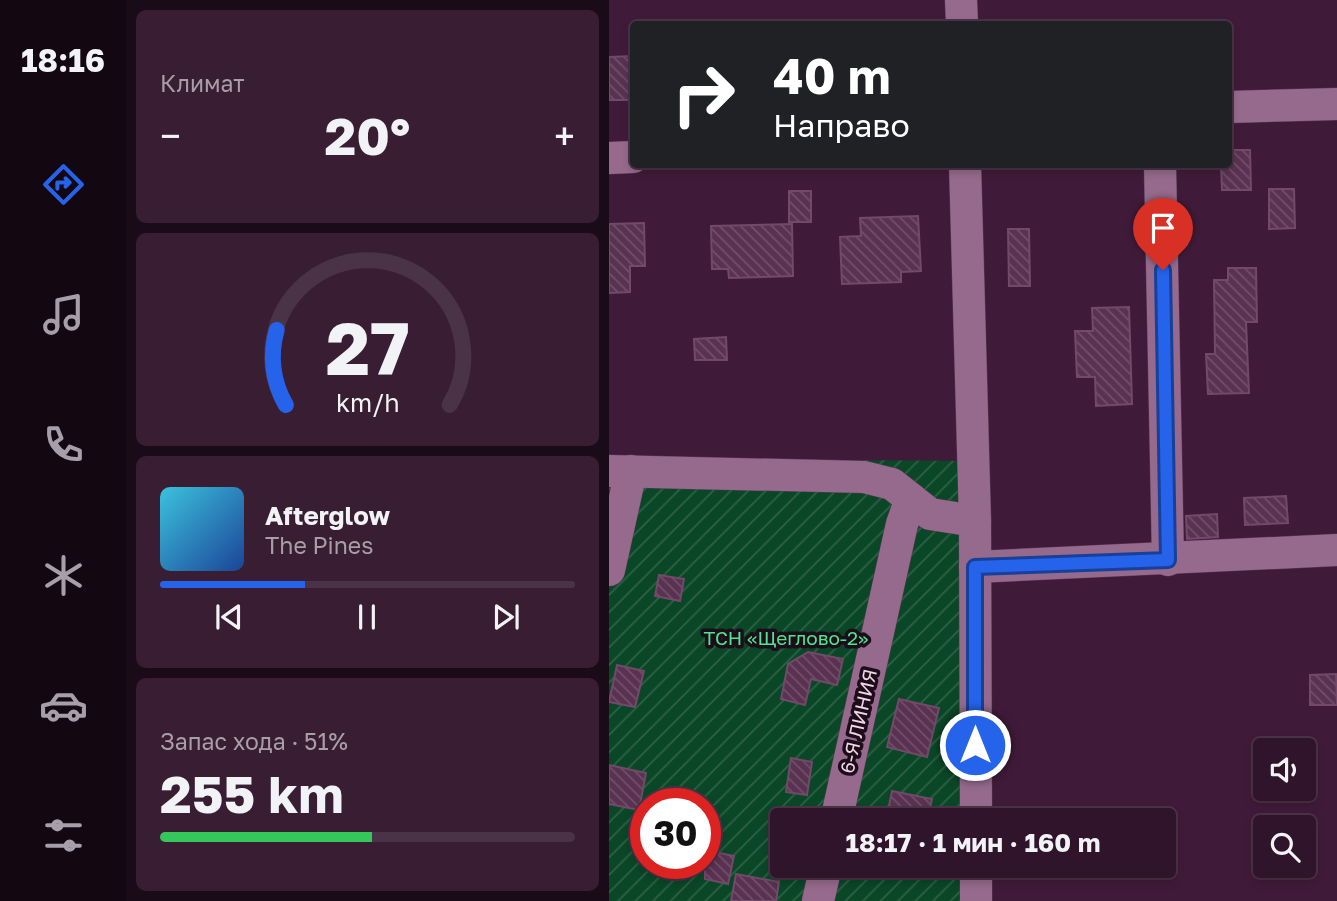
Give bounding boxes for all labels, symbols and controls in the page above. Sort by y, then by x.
text: 18:16 [21,41,105,79]
text: 40 m [773,46,891,105]
icon: right [658,49,749,140]
text: Климат [160,69,245,97]
text: 20° [325,104,410,166]
text: Направо [773,106,910,144]
text: − [160,113,181,158]
text: + [554,113,575,158]
icon: directions [39,160,88,209]
pin [1133,198,1193,270]
icon: arrive [1144,209,1182,247]
icon: music [39,290,88,339]
text: 27 [325,305,410,392]
text: km/h [336,387,399,418]
icon: phone [39,420,88,469]
text: Afterglow [265,500,390,531]
text: The Pines [265,531,373,559]
icon: climate [39,551,88,600]
icon: previous [210,598,248,636]
icon: pause [348,598,386,636]
icon: next [487,598,525,636]
park label: ТСН «Щеглово-2» [703,626,869,649]
street label: 6-Я ЛИНИЯ [835,667,881,775]
icon: car [39,681,88,730]
position arrow [938,708,1012,782]
text: Запас хода · 51% [160,727,348,755]
map controls [1253,738,1316,878]
button: sound [1253,738,1316,801]
text: 255 km [160,762,344,824]
speed limit sign: 30 [630,788,721,879]
icon: filters [39,811,88,860]
button: search [1253,815,1316,878]
text: 18:17 · 1 мин · 160 m [846,827,1100,858]

